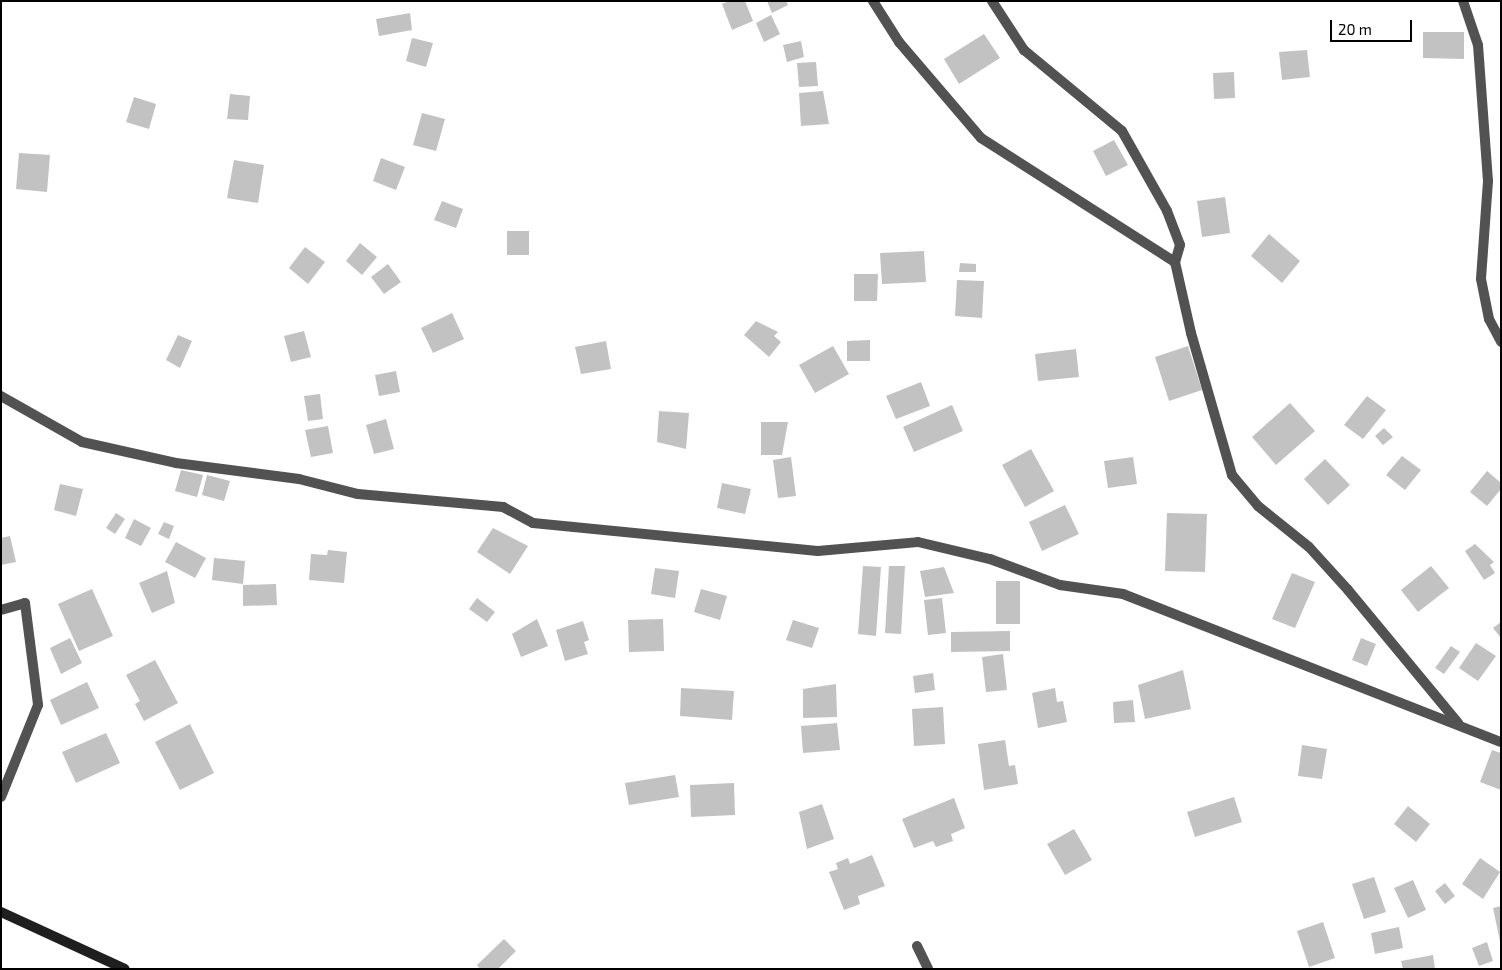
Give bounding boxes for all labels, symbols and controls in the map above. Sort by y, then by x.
scale bar [1332,10,1414,42]
text: 20 m [1338,20,1372,38]

